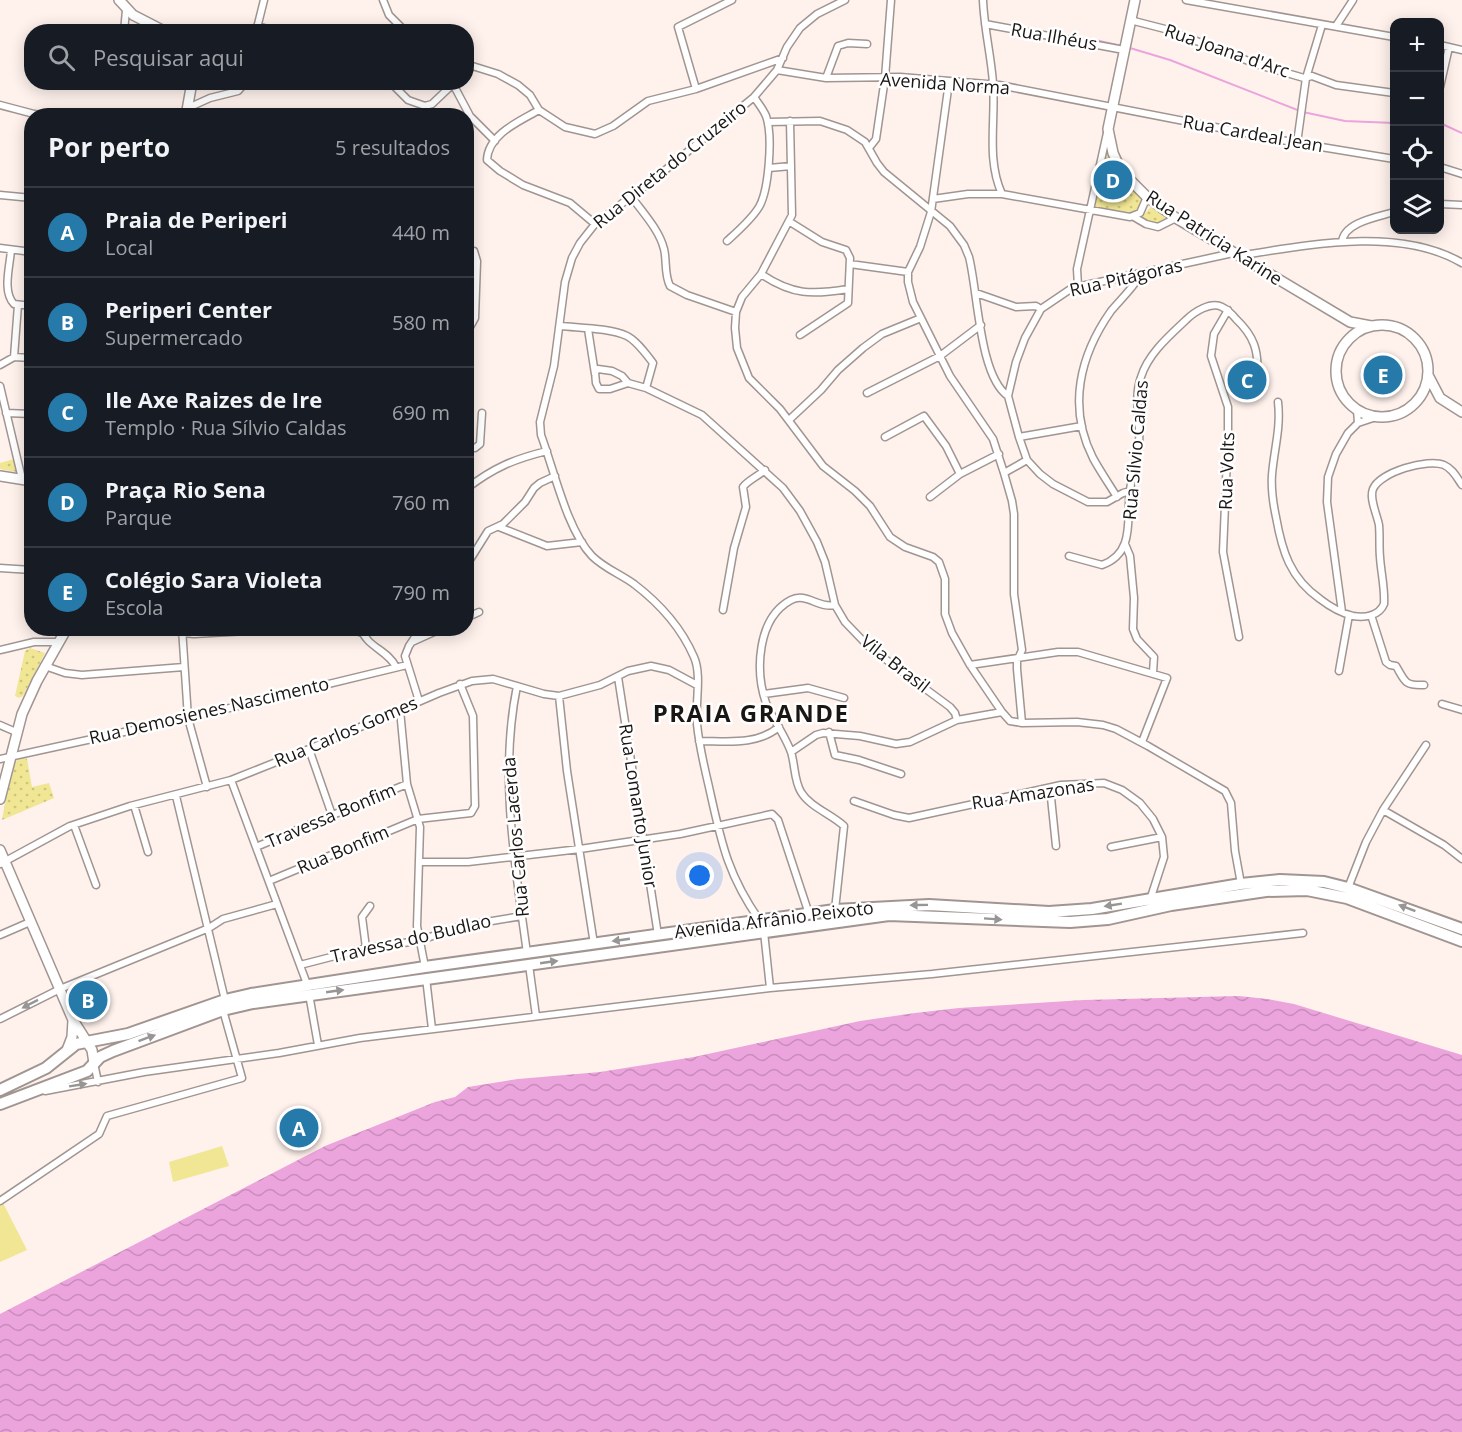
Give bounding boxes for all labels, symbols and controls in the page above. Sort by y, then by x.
street label: Rua Ilhéus [1009,17,1099,55]
street label: Rua Joana d'Arc [1162,17,1293,83]
map controls [1390,18,1444,234]
button: + [1390,18,1444,72]
search box [24,24,474,90]
icon: search [45,41,78,74]
text: Pesquisar aqui [93,42,244,72]
street label: Avenida Norma [879,66,1011,100]
button: − [1390,72,1444,126]
street label: Rua Direta do Cruzeiro [588,95,751,233]
street label: Rua Cardeal Jean [1181,109,1325,157]
button: locate [1390,126,1444,180]
text: Por perto [48,129,170,165]
text: 5 resultados [335,134,450,161]
pin: D [1094,158,1132,202]
button: layers [1390,180,1444,234]
street label: Rua Patricia Karine [1142,184,1287,290]
text: Praia de Periperi [105,204,288,234]
text: A [61,219,74,246]
text: 440 m [392,219,450,246]
text: Local [105,234,153,261]
street label: Rua Pitágoras [1067,252,1185,302]
text: Periperi Center [105,294,272,324]
text: B [61,309,74,336]
text: 580 m [392,309,450,336]
text: Supermercado [105,324,243,351]
pin: E [1364,352,1402,398]
pin: C [1228,358,1266,403]
street label: Rua Sílvio Caldas [1117,379,1153,521]
text: Ile Axe Raizes de Ire [105,384,322,414]
text: C [61,399,74,426]
text: 690 m [392,399,450,426]
text: Templo · Rua Sílvio Caldas [105,414,347,441]
street label: Rua Volts [1213,432,1239,510]
text: Praça Rio Sena [105,474,266,504]
text: D [60,489,75,516]
text: 760 m [392,489,450,516]
text: Parque [105,504,172,531]
text: Colégio Sara Violeta [105,564,322,594]
text: E [62,579,73,606]
text: 790 m [392,579,450,606]
text: Escola [105,594,163,621]
street label: Vila Brasil [856,629,935,698]
street label: Rua Demosienes Nascimento [86,671,331,749]
street label: Rua Carlos Gomes [270,690,421,772]
district label: PRAIA GRANDE [653,696,849,729]
street label: Rua Lomanto Junior [614,722,664,890]
street label: Rua Carlos Lacerda [496,756,534,918]
street label: Rua Amazonas [970,771,1096,815]
street label: Travessa Bonfim [262,777,399,853]
street label: Rua Bonfim [293,819,392,879]
your location [685,861,714,890]
street label: Avenida Afrânio Peixoto [673,895,875,943]
one-way arrow [910,900,929,910]
one-way arrow [1104,901,1123,910]
one-way arrow [1398,903,1416,912]
street label: Travessa do Budlao [328,908,493,968]
one-way arrow [983,914,1002,924]
one-way arrow [612,935,631,945]
one-way arrow [540,957,559,967]
pin: B [68,978,107,1022]
one-way arrow [325,986,344,995]
one-way arrow [21,999,38,1009]
one-way arrow [138,1033,156,1043]
one-way arrow [69,1081,88,1090]
pin: A [280,1106,318,1150]

